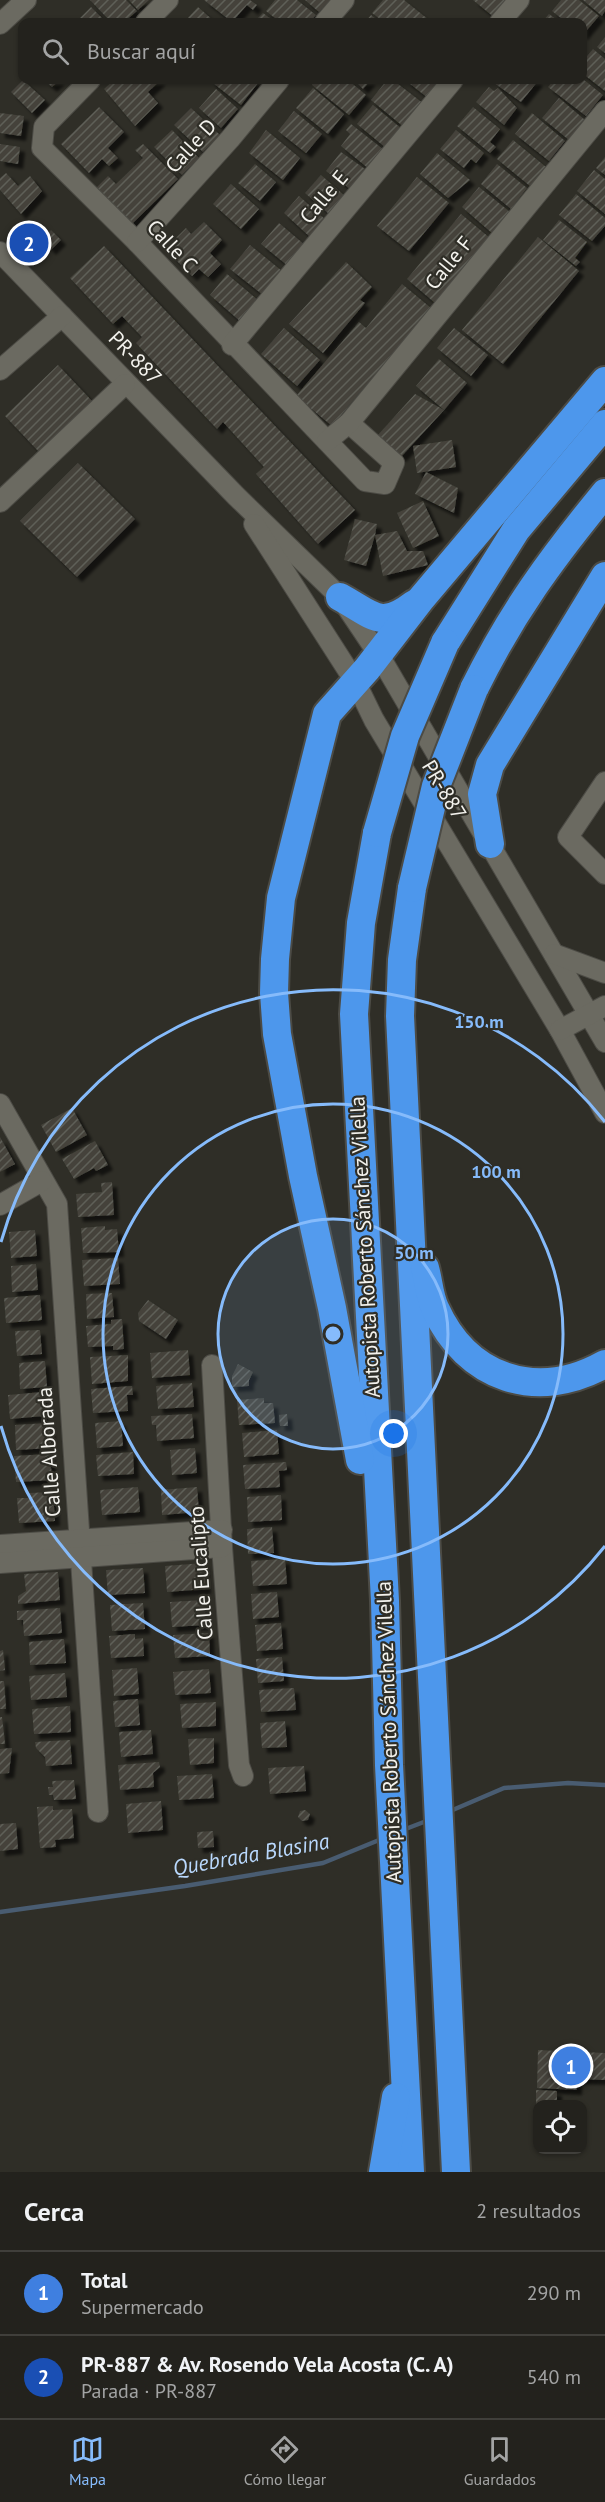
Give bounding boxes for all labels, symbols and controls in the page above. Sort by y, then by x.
search box [18,18,587,84]
icon: search [39,35,72,68]
text: Buscar aquí [87,37,196,65]
street label: Calle D [159,113,222,179]
street label: Calle E [293,164,354,229]
street label: Calle C [141,214,204,278]
pin: 2 [9,220,48,266]
street label: Calle F [419,230,478,295]
street label: PR-887 [103,325,168,391]
street label: PR-887 [416,755,473,825]
text: 150 m [454,1010,504,1033]
street label: Autopista Roberto Sánchez Vilella [343,1095,386,1399]
text: 100 m [471,1160,521,1183]
text: 50 m [394,1241,434,1264]
centre of rings [323,1324,343,1344]
street label: Calle Alborada [30,1386,67,1518]
your location [379,1419,408,1448]
street label: Calle Eucalipto [182,1505,219,1641]
street label: Autopista Roberto Sánchez Vilella [370,1581,407,1884]
water label: Quebrada Blasina [171,1826,332,1882]
pin: 1 [552,2044,590,2088]
map controls [533,2100,587,2154]
button: locate [533,2100,587,2154]
text: Cerca [24,2195,84,2228]
text: 2 resultados [476,2198,581,2224]
text: Total [81,2266,128,2294]
text: 1 [38,2280,49,2306]
text: 290 m [527,2280,581,2306]
text: Supermercado [81,2294,204,2320]
text: PR-887 & Av. Rosendo Vela Acosta (C. A) [81,2350,454,2378]
text: 2 [38,2364,49,2390]
text: 540 m [527,2364,581,2390]
text: Parada · PR-887 [81,2378,217,2404]
tab: Mapa [69,2433,106,2489]
tab: Cómo llegar [244,2433,326,2489]
tab: Guardados [464,2433,536,2489]

